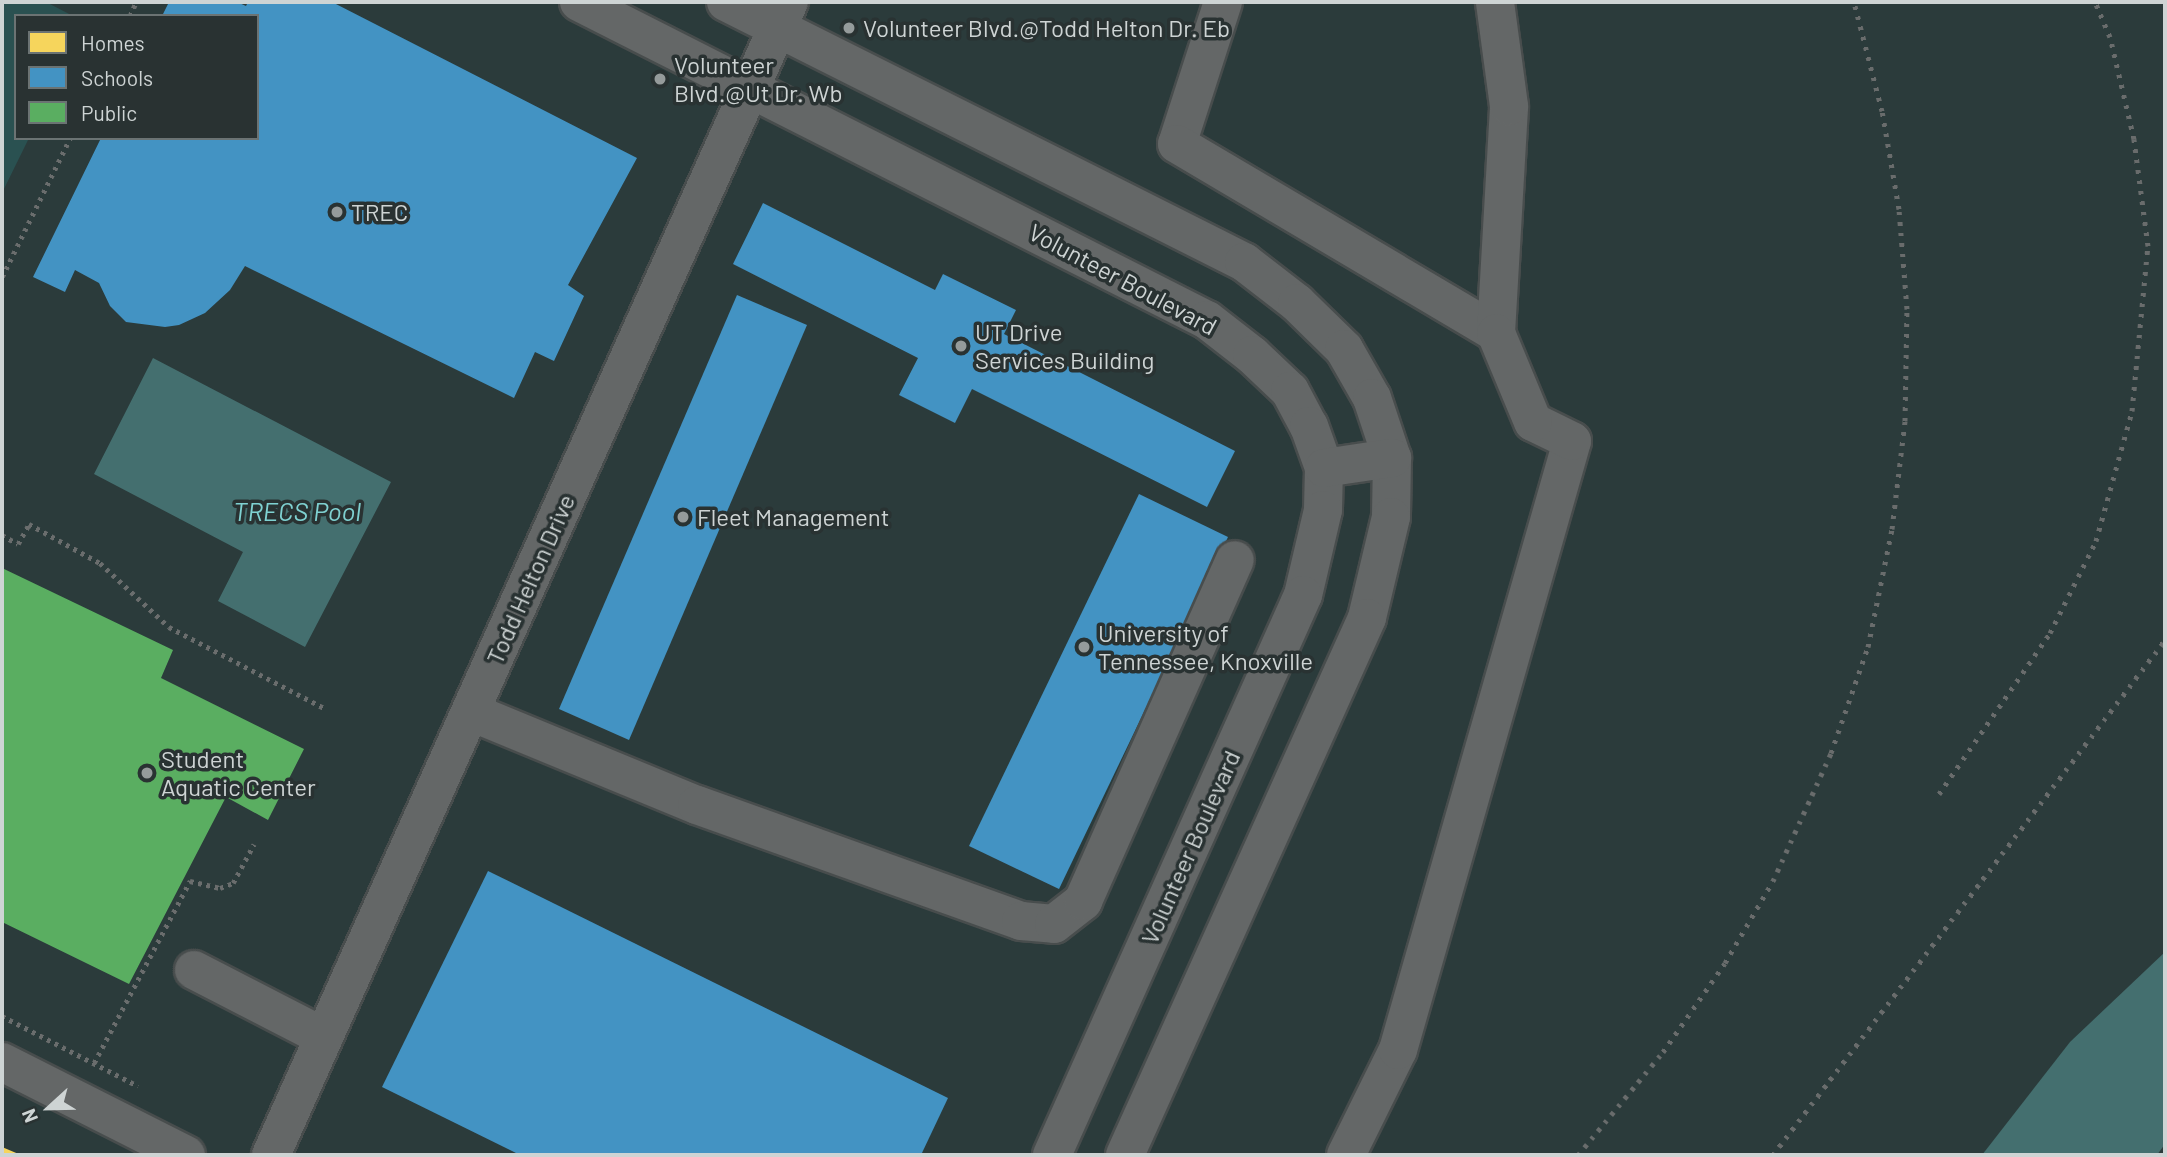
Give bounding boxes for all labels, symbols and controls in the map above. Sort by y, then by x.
legend [14,14,259,140]
place label: Volunteer Blvd.@Todd Helton Dr. Eb [863,14,1230,42]
marker: Volunteer Blvd.@Todd Helton Dr. Eb [841,20,857,36]
text: Homes [81,30,145,55]
place label: Volunteer Blvd.@Ut Dr. Wb [674,51,843,107]
text: Schools [81,65,153,90]
marker: Volunteer Blvd.@Ut Dr. Wb [652,71,668,87]
text: Public [81,100,137,125]
place label: TREC [351,198,408,226]
marker: TREC [329,204,345,220]
street label: Volunteer Boulevard [1024,217,1222,341]
place label: UT Drive Services Building [975,318,1154,374]
marker: UT Drive Services Building [953,338,969,354]
street label: Todd Helton Drive [480,490,580,668]
water label: TRECS Pool [233,495,361,527]
place label: Fleet Management [697,503,890,531]
marker: Fleet Management [675,509,691,525]
place label: University of Tennessee, Knoxville [1098,619,1313,675]
marker: University of Tennessee, Knoxville [1076,639,1092,655]
place label: Student Aquatic Center [161,745,316,801]
street label: Volunteer Boulevard [1134,746,1246,948]
marker: Student Aquatic Center [139,765,155,781]
north arrow [14,1073,84,1143]
text: N [16,1106,42,1126]

